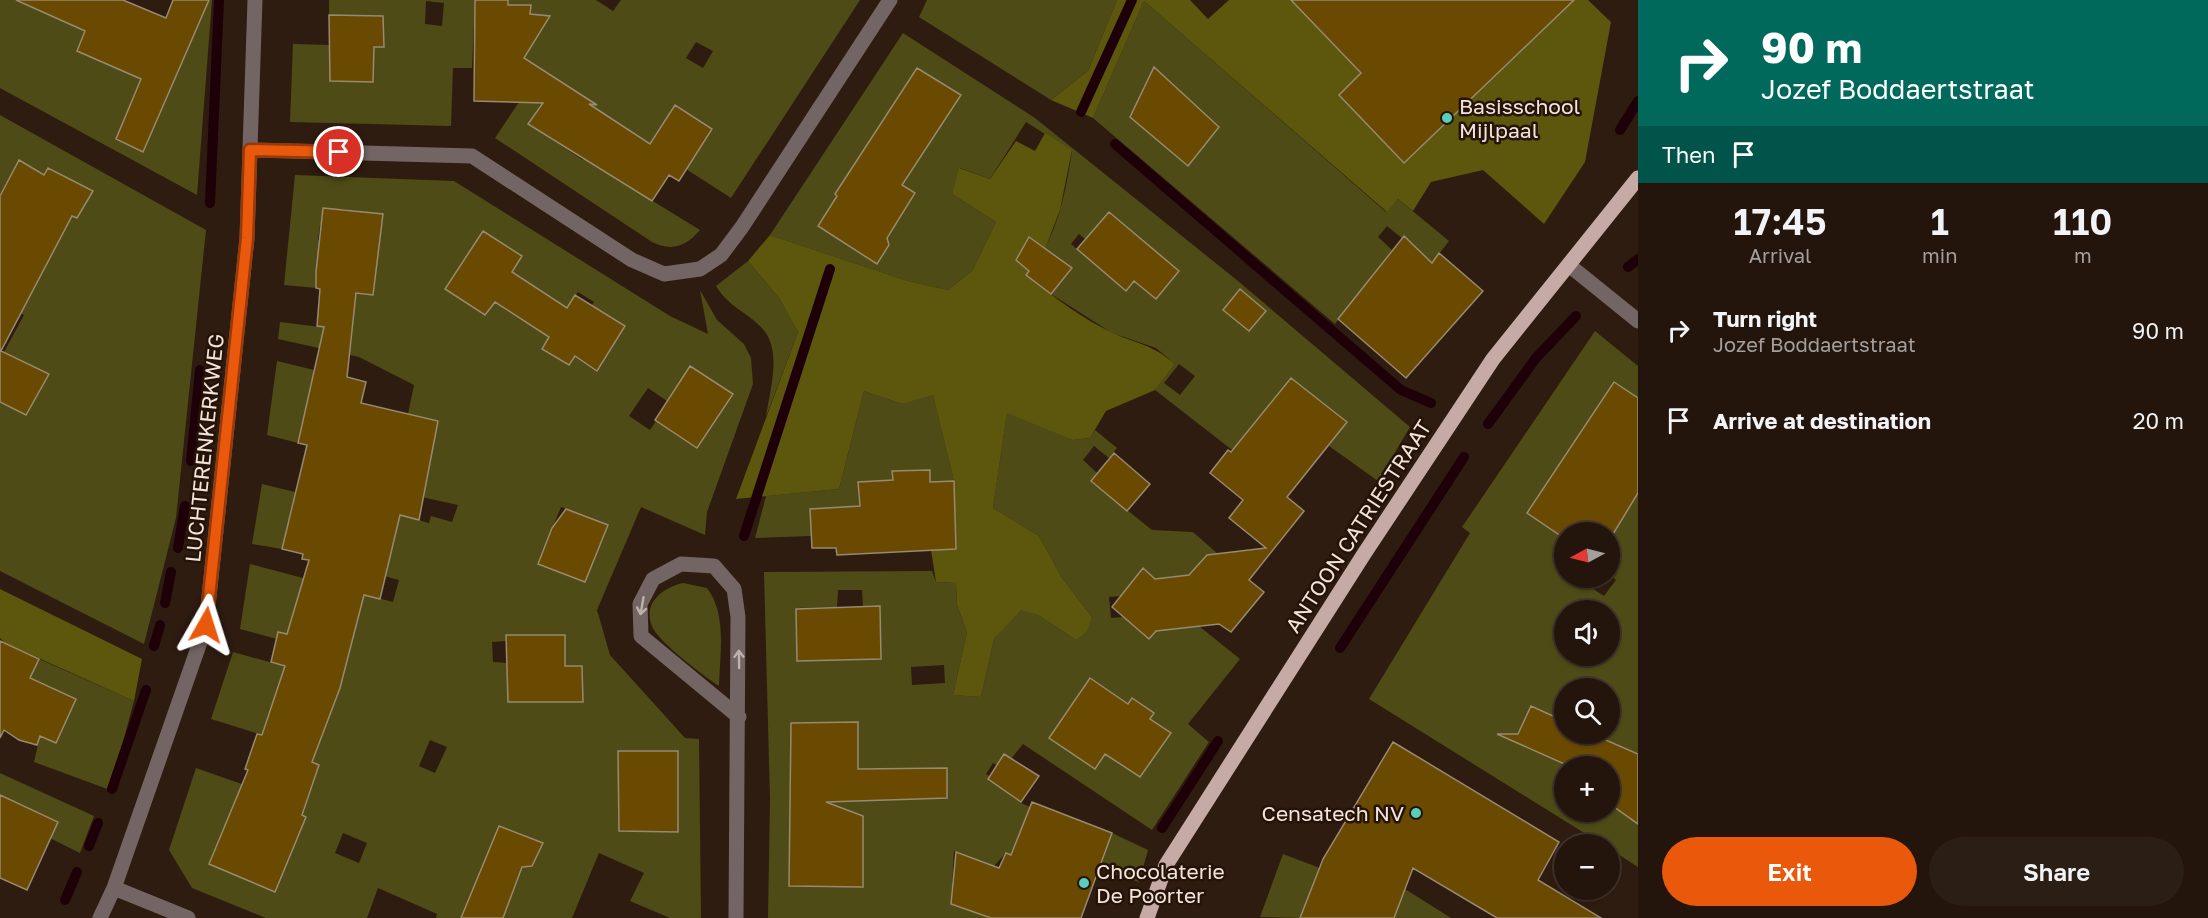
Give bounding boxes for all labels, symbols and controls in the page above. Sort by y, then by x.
text: 90 m [1761,22,1862,72]
icon: right [1662,24,1740,102]
text: Jozef Boddaertstraat [1761,73,2035,105]
place label: Basisschool Mijlpaal [1459,93,1580,143]
marker: Basisschool Mijlpaal [1440,111,1454,125]
pin [313,126,364,177]
icon: arrive [322,135,355,168]
icon: arrive [1727,138,1760,171]
text: Then [1662,141,1715,168]
text: 17:45 [1734,200,1827,243]
text: 1 [1931,200,1949,243]
text: 110 [2053,200,2112,243]
text: Arrival [1749,243,1811,267]
text: min [1922,243,1957,267]
text: m [2074,243,2092,267]
text: Turn right [1713,305,1817,332]
icon: right [1662,314,1695,347]
text: 90 m [2132,317,2184,344]
street label: LUCHTERENKERKWEG [179,332,229,564]
text: Jozef Boddaertstraat [1713,332,1916,356]
icon: arrive [1662,404,1695,437]
text: Arrive at destination [1713,407,1931,434]
text: 20 m [2133,407,2184,434]
street label: ANTOON CATRIESTRAAT [1279,415,1437,637]
north arrow [1554,522,1620,588]
map controls [1554,522,1620,900]
position arrow [174,593,238,657]
one-way arrow [637,596,648,615]
button: sound [1554,600,1620,666]
one-way arrow [733,649,744,669]
button: search [1554,678,1620,744]
button: + [1554,756,1620,822]
place label: Censatech NV [1262,800,1404,826]
marker: Censatech NV [1409,806,1423,820]
button: − [1554,834,1620,900]
button: Exit [1662,837,1917,906]
button: Share [1929,837,2184,906]
place label: Chocolaterie De Poorter [1096,858,1225,908]
marker: Chocolaterie De Poorter [1077,876,1091,890]

